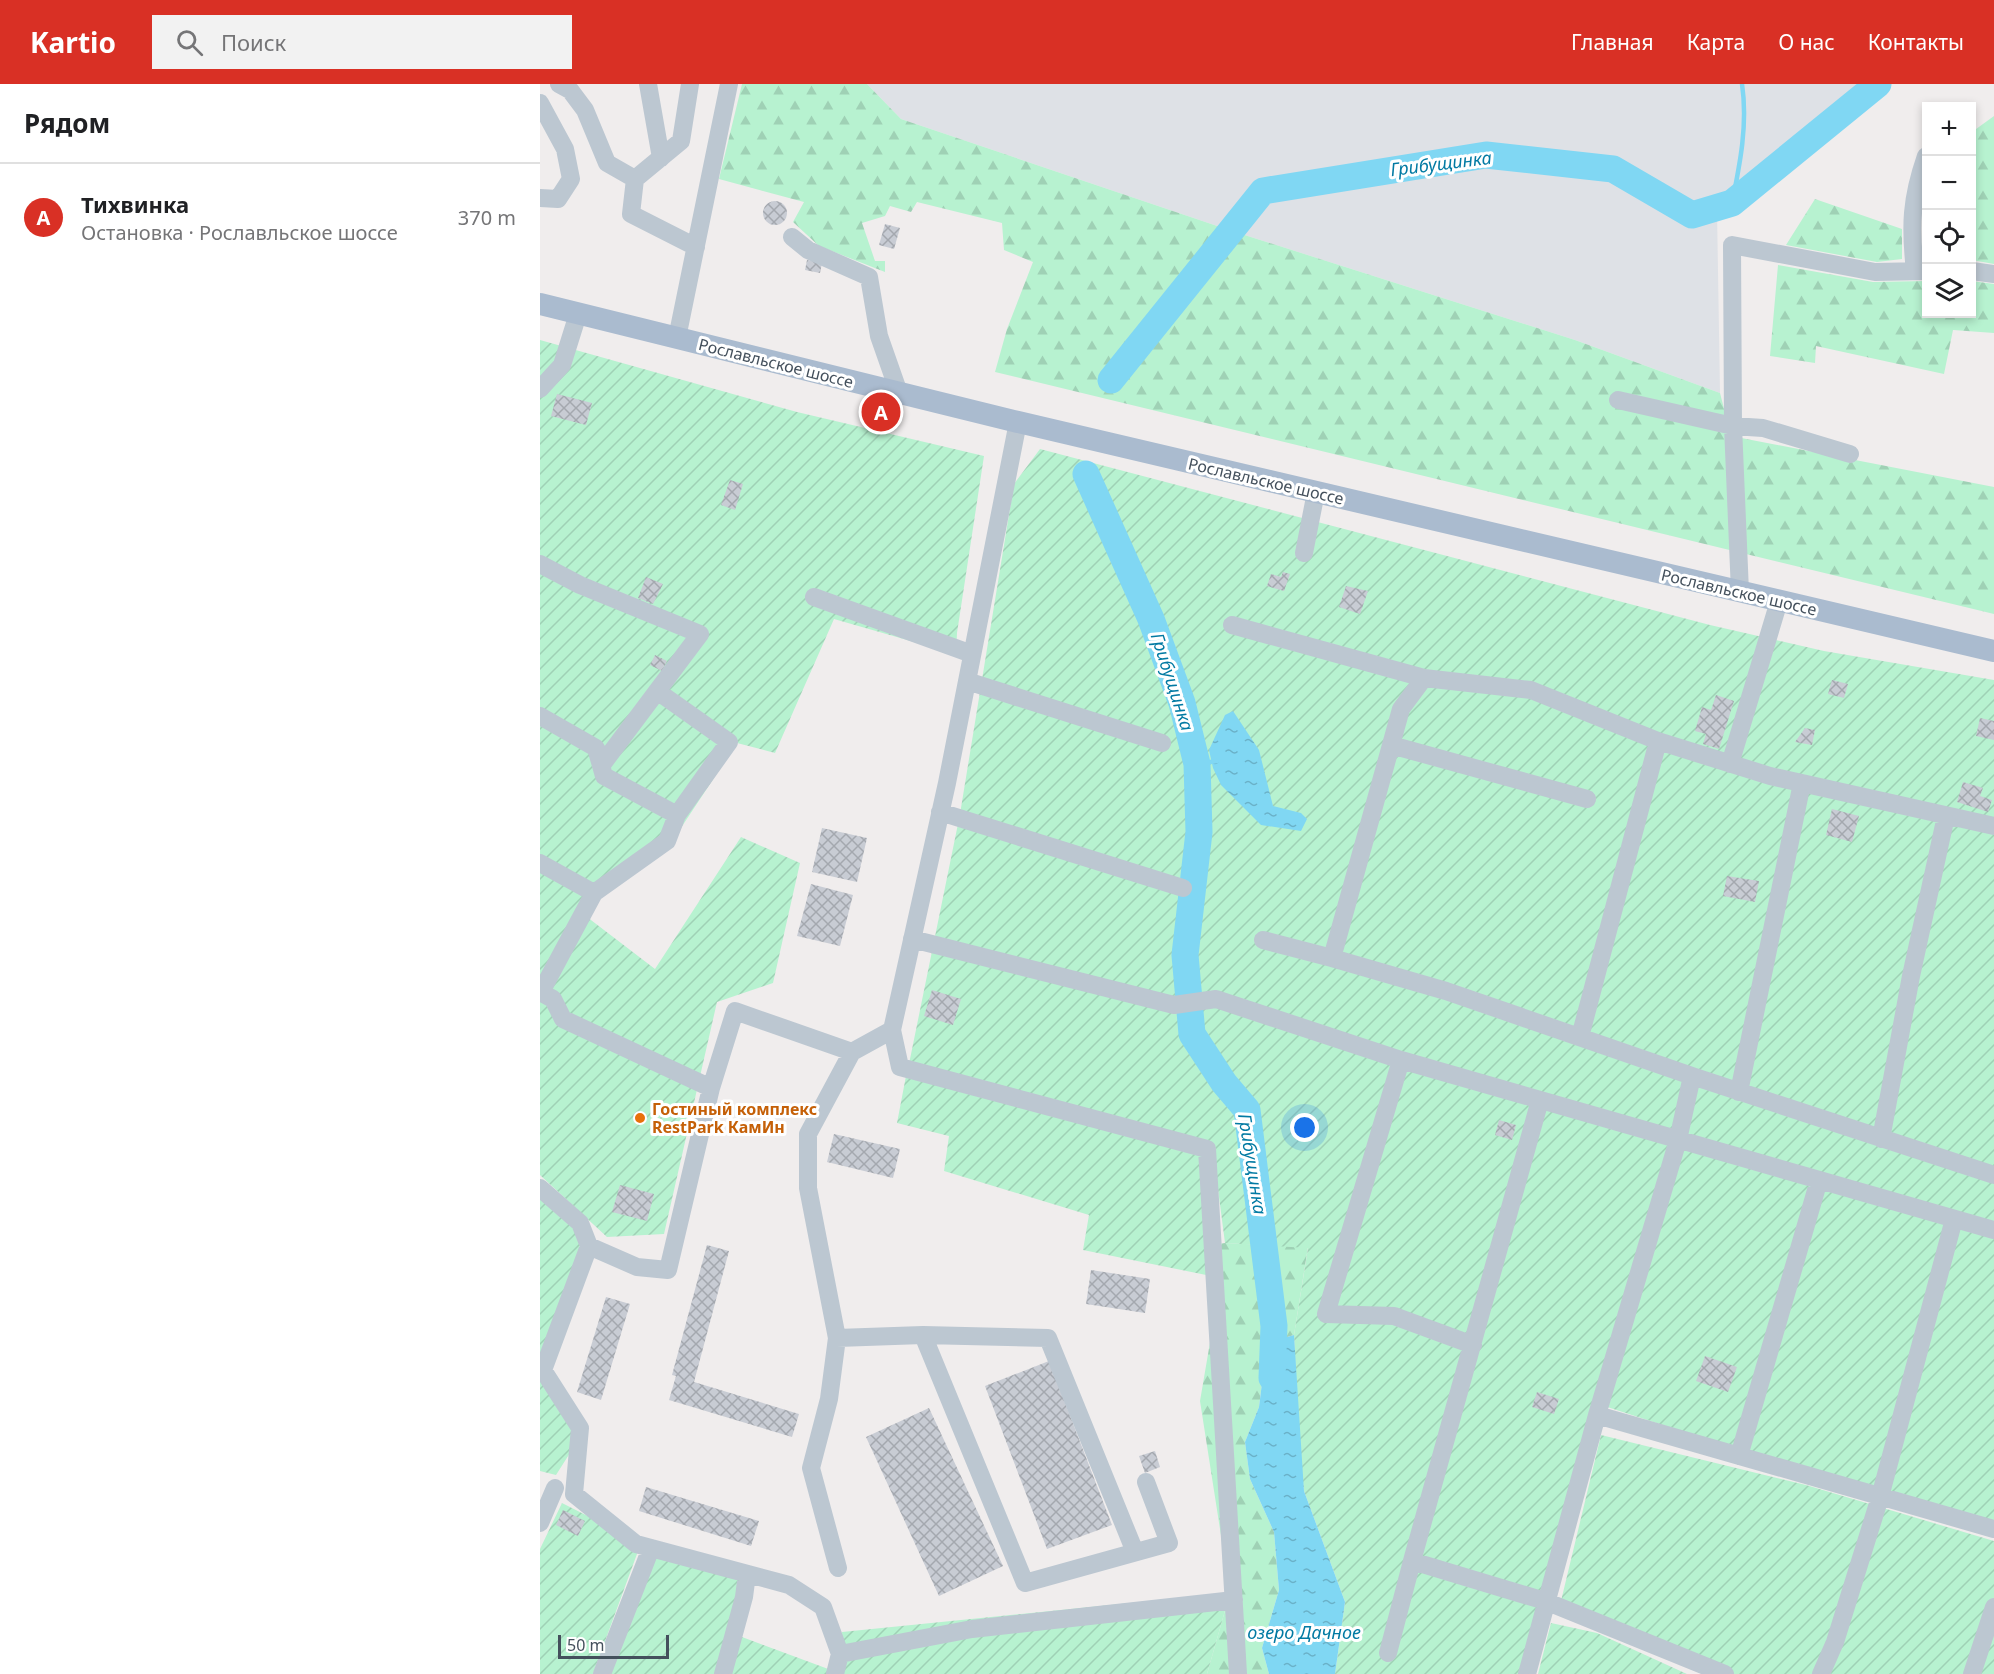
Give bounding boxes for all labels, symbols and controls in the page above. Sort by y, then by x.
search box [152,15,572,69]
text: Kartio [30,23,116,61]
icon: search [173,26,206,59]
text: Поиск [221,27,286,57]
text: Главная [1571,28,1654,56]
text: Карта [1687,28,1745,56]
text: О нас [1778,28,1835,56]
text: Контакты [1868,28,1964,56]
map controls [1922,102,1976,318]
button: + [1922,102,1976,156]
text: Рядом [24,105,110,141]
water label: Грибущинка [1389,145,1493,181]
button: − [1922,156,1976,210]
text: Тихвинка [81,189,189,219]
text: A [37,204,50,231]
text: 370 m [458,204,516,231]
button: locate [1922,210,1976,264]
text: Остановка · Рославльское шоссе [81,219,398,246]
button: layers [1922,264,1976,318]
street label: Рославльское шоссе [696,333,856,393]
pin: A [862,390,900,434]
street label: Рославльское шоссе [1186,452,1346,510]
street label: Рославльское шоссе [1659,563,1819,621]
water label: Грибущинка [1146,630,1200,734]
place label: Гостиный комплекс RestPark КамИн [652,1098,817,1138]
marker: Гостиный комплекс RestPark КамИн [633,1111,647,1125]
water label: Грибущинка [1233,1112,1273,1216]
your location [1290,1113,1319,1142]
water label: озеро Дачное [1247,1620,1361,1644]
scale bar [558,1632,669,1660]
text: 50 m [567,1634,604,1656]

